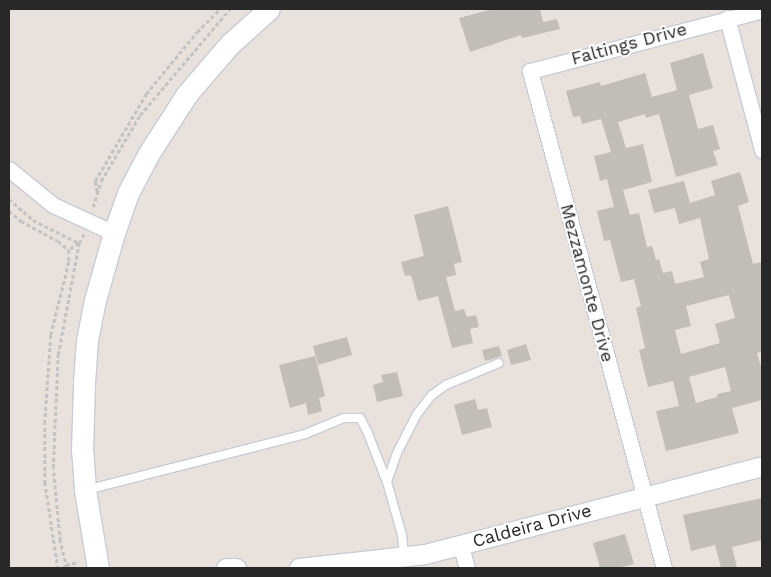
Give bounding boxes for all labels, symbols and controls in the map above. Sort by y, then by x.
street label: Faltings Drive [569,18,689,70]
street label: Mezzamonte Drive [555,202,619,364]
street label: Caldeira Drive [470,500,594,552]

